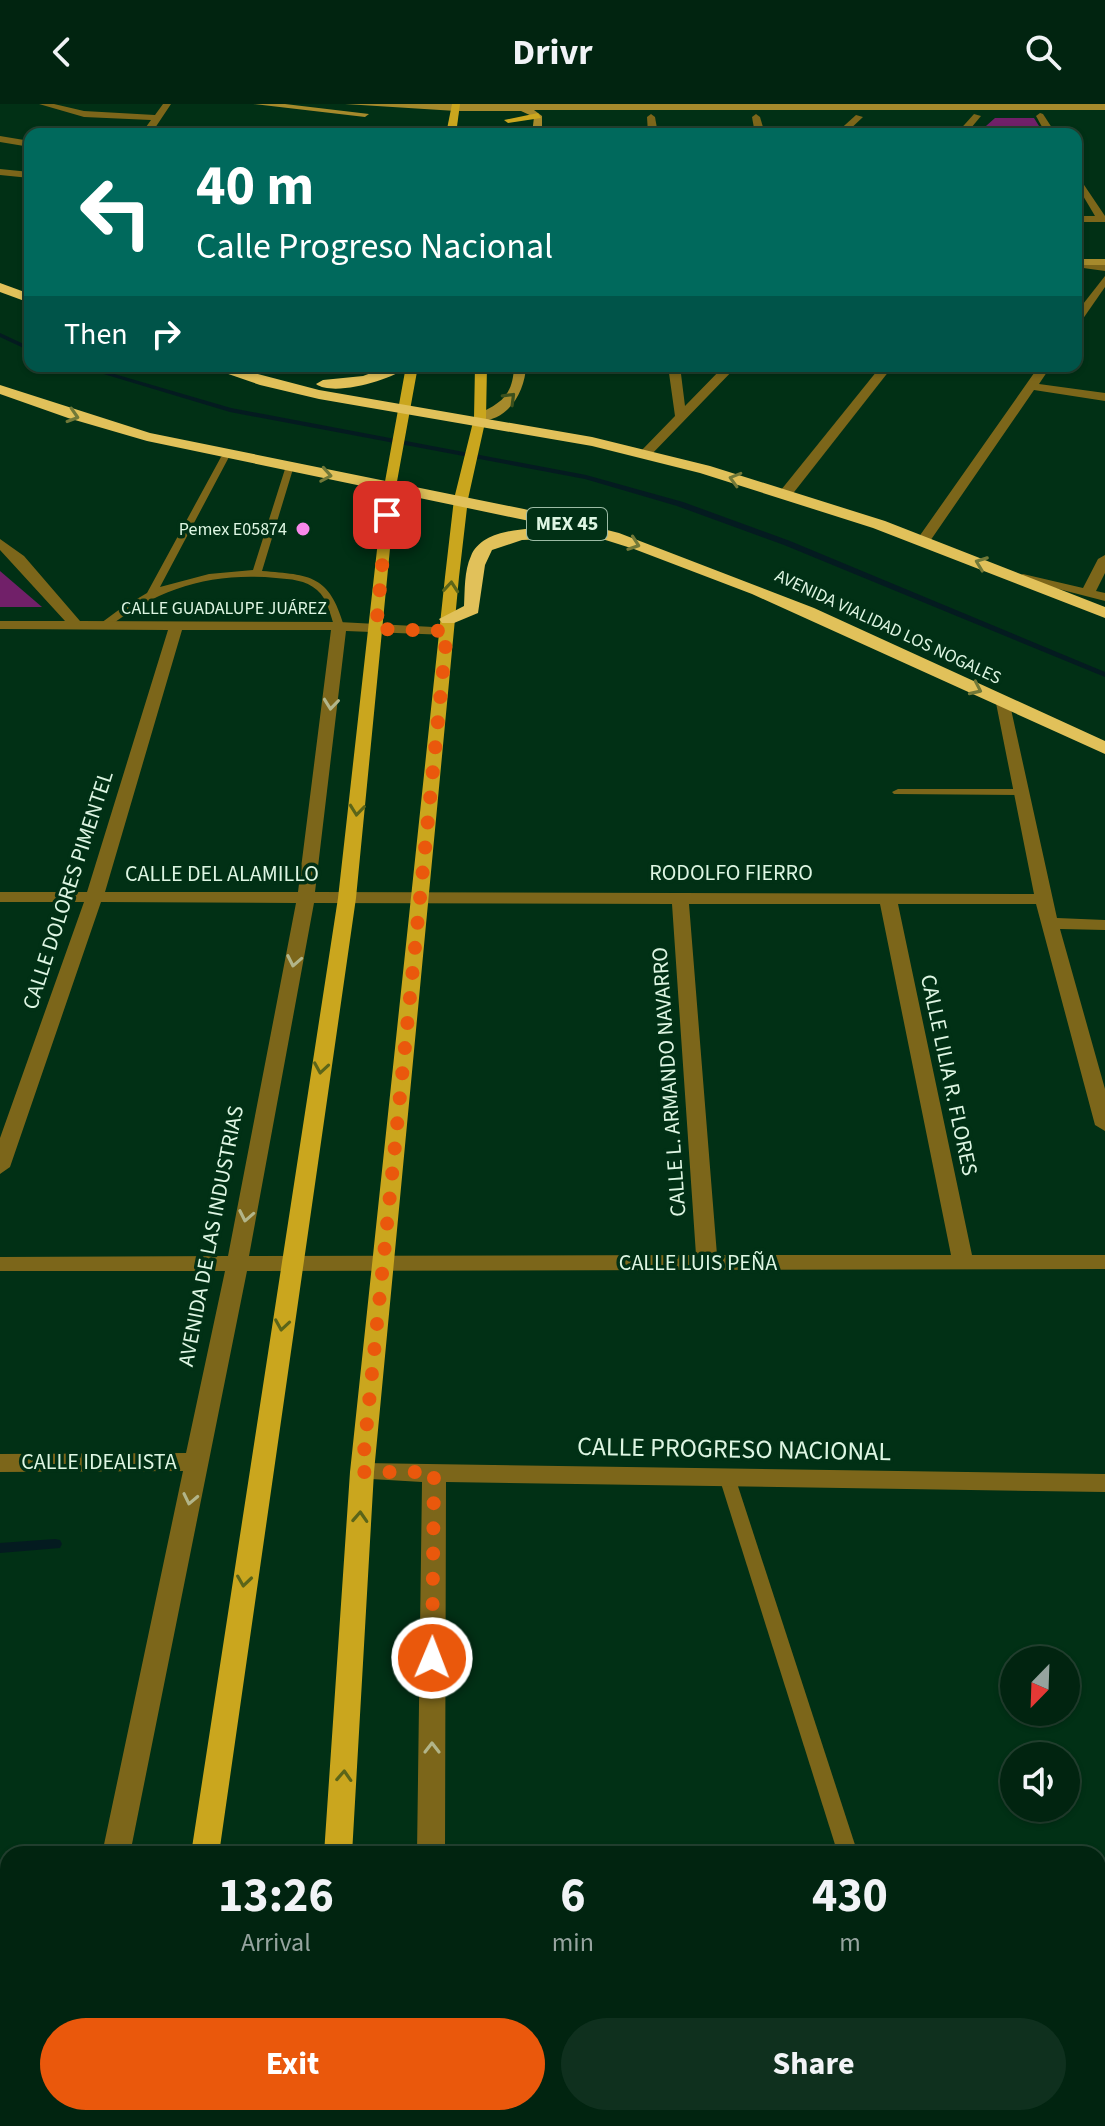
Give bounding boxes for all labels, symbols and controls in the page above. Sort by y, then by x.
text: Drivr [512,27,593,78]
icon: back [40,30,84,74]
icon: search [1021,30,1065,74]
text: 40 m [196,147,314,226]
icon: left [64,160,168,264]
text: Calle Progreso Nacional [196,221,553,272]
icon: right [144,312,188,356]
text: Then [64,313,128,356]
one-way arrow [501,393,516,407]
one-way arrow [66,407,79,423]
one-way arrow [319,466,333,483]
one-way arrow [728,472,742,488]
pin [353,481,421,549]
icon: arrive [365,493,409,537]
road number: MEX 45 [527,508,607,540]
place label: Pemex E05874 [179,517,287,542]
marker: Pemex E05874 [294,520,312,538]
one-way arrow [626,534,640,550]
one-way arrow [975,556,989,573]
street label: AVENIDA VIALIDAD LOS NOGALES [771,563,1005,691]
one-way arrow [442,580,459,593]
street label: CALLE GUADALUPE JUÁREZ [121,596,327,621]
one-way arrow [968,679,982,695]
one-way arrow [322,698,339,711]
street label: CALLE DOLORES PIMENTEL [14,766,122,1013]
one-way arrow [348,804,365,817]
street label: RODOLFO FIERRO [649,857,813,889]
street label: CALLE DEL ALAMILLO [125,858,319,890]
street label: CALLE L. ARMANDO NAVARRO [644,946,694,1218]
one-way arrow [286,954,303,967]
street label: CALLE LILIA R. FLORES [912,971,986,1179]
one-way arrow [313,1061,330,1075]
street label: AVENIDA DE LAS INDUSTRIAS [170,1103,252,1369]
one-way arrow [238,1210,255,1223]
street label: CALLE LUIS PEÑA [619,1247,777,1279]
one-way arrow [274,1318,291,1332]
street label: CALLE PROGRESO NACIONAL [577,1428,891,1470]
street label: CALLE IDEALISTA [21,1446,177,1478]
one-way arrow [182,1492,199,1506]
one-way arrow [351,1510,368,1523]
one-way arrow [236,1574,253,1588]
position arrow [390,1616,474,1700]
north arrow [1000,1646,1080,1726]
map controls [1000,1646,1080,1822]
one-way arrow [423,1741,441,1754]
button: sound [1000,1742,1080,1822]
one-way arrow [335,1769,352,1782]
text: 13:26 [218,1862,334,1930]
text: 6 [560,1862,586,1930]
text: 430 [812,1862,888,1930]
text: Arrival [241,1924,311,1961]
text: min [552,1924,594,1961]
text: m [839,1924,861,1961]
button: Exit [40,2018,545,2110]
button: Share [561,2018,1066,2110]

